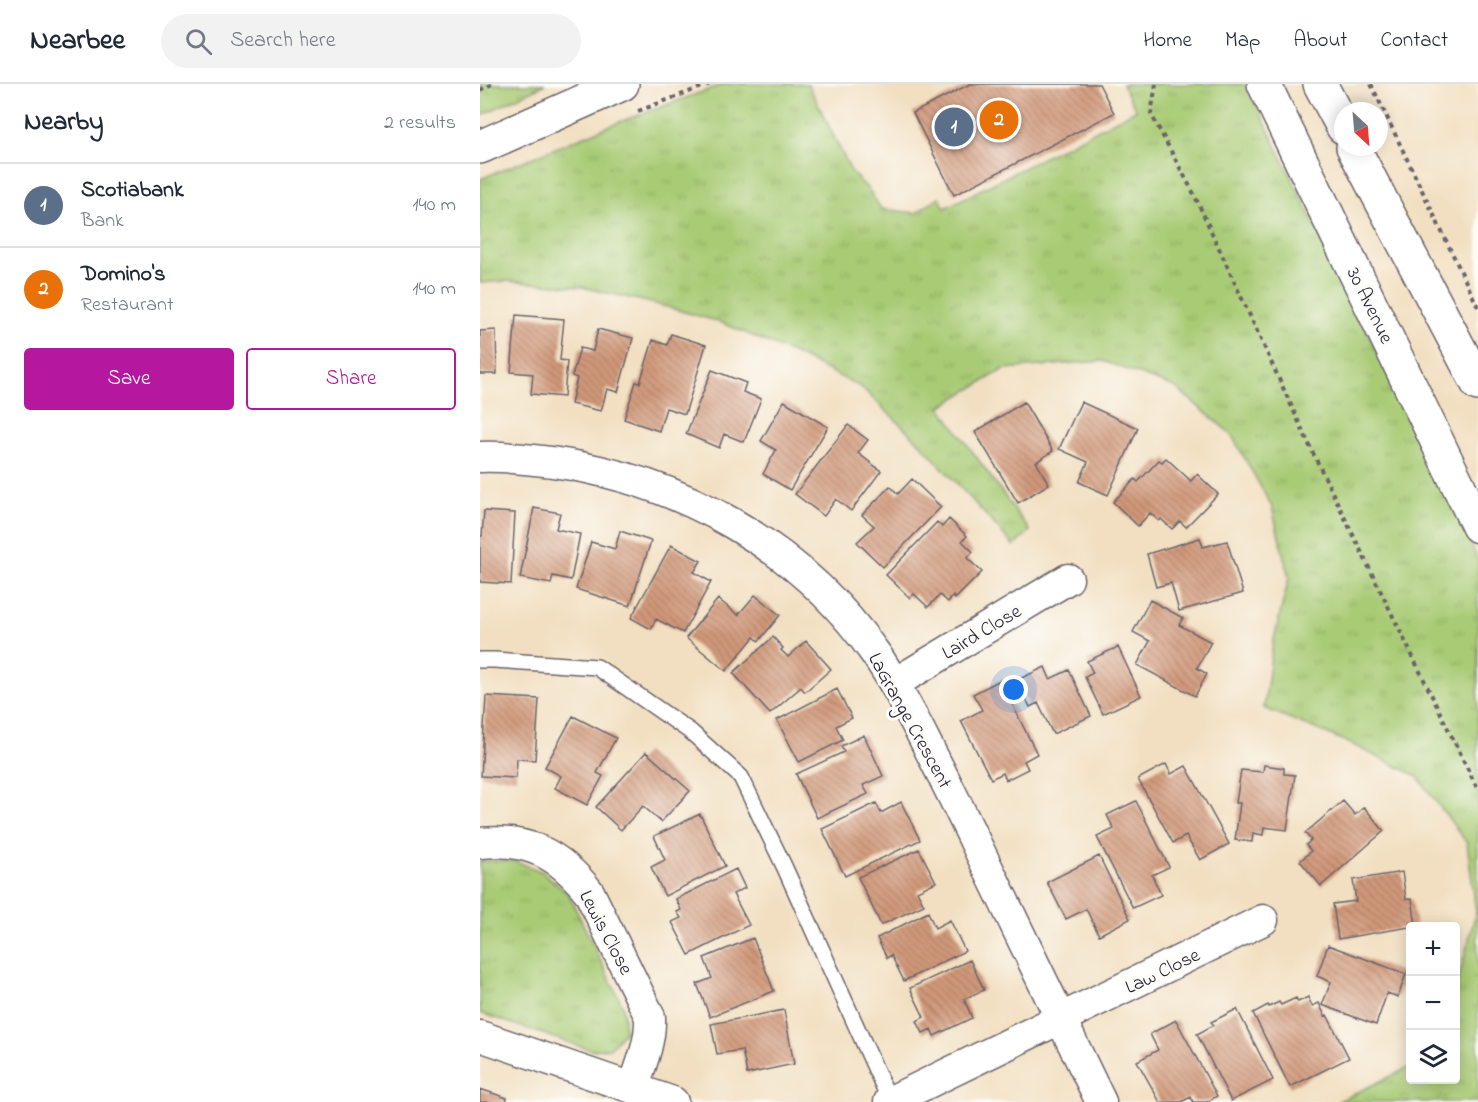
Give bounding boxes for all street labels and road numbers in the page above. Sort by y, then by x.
street label: 30 Avenue [1338,263,1400,349]
street label: Laird Close [937,598,1028,668]
street label: LaGrange Crescent [859,648,958,795]
street label: Lewis Close [570,886,639,981]
street label: Law Close [1121,942,1206,1003]

